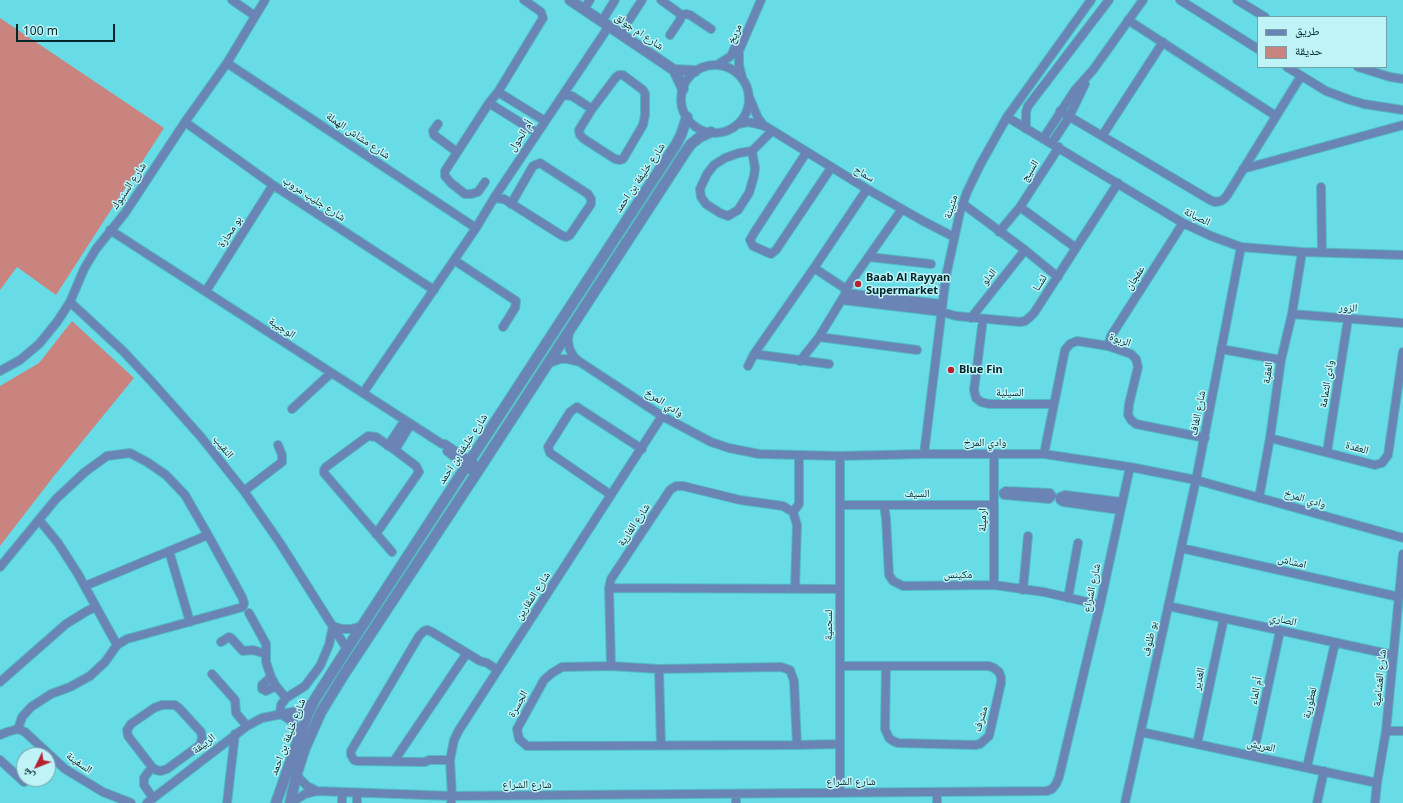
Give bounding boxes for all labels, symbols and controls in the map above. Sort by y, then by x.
street label: شارع ام جولق [612,11,666,53]
scale bar [18,16,117,42]
legend [1257,16,1387,68]
text: 100 m [23,22,58,39]
street label: مريخ [725,22,745,46]
text: طريق [1295,22,1320,39]
text: حديقة [1295,42,1323,59]
street label: شارع مشاش الهملة [324,110,392,162]
street label: أم الحول [506,118,536,154]
street label: شارع خليفة بن احمد [612,141,668,215]
street label: السيج [1018,158,1042,184]
street label: شارع السنبوك [109,160,149,212]
street label: سماح [851,163,877,185]
street label: شارع جليب مروب [280,174,348,224]
street label: متيبنة [941,193,961,221]
street label: الصبانة [1182,205,1212,229]
street label: بو محارة [215,214,245,250]
street label: عفجان [1122,263,1148,293]
street label: الدلو [978,266,1000,288]
place label: Baab Al Rayyan Supermarket [866,271,950,297]
street label: لشــا [1030,272,1050,294]
marker: Baab Al Rayyan Supermarket [853,279,863,289]
street label: الزور [1338,301,1358,315]
street label: الوجيبة [266,315,298,341]
street label: الربوة [1107,330,1133,350]
street label: وادى الثمامة [1317,359,1337,409]
street label: العقبة [1260,361,1276,385]
place label: Blue Fin [959,363,1003,377]
marker: Blue Fin [946,365,956,375]
street label: وادي المرخ [642,386,686,420]
street label: السيلية [996,386,1024,400]
street label: شارع الغاف [1187,389,1209,437]
street label: شارع خليفة بن احمد [435,411,491,487]
street label: النقيب [210,433,236,461]
street label: وادي المرخ [964,436,1006,450]
street label: العقدة [1344,439,1370,457]
street label: السيف [904,487,930,501]
street label: وادي المرخ [1283,487,1327,511]
street label: شارع الغارية [615,501,653,549]
street label: ارميلة [976,508,990,532]
street label: امشاش [1276,552,1308,572]
street label: شارع الشراع [1080,562,1104,614]
street label: مكينس [944,568,972,582]
street label: شارع المقارين [513,569,553,623]
street label: لسحمية [822,610,836,640]
street label: الصاري [1268,611,1298,629]
street label: بو ظلوف [1140,620,1160,658]
street label: شارع الغشامية [1370,649,1390,707]
street label: الغدير [1190,666,1208,692]
street label: أم الماء [1247,676,1265,706]
street label: لعطورية [1300,686,1320,720]
street label: الجسرة [505,688,531,720]
street label: شارع خليفة بن احمد [267,697,309,777]
street label: مشرف [971,705,991,733]
street label: الربيقة [190,731,218,757]
street label: العريش [1245,737,1277,755]
north arrow [16,747,56,787]
street label: السفينة [63,749,95,777]
text: ش [18,765,37,784]
street label: شارع الشراع [826,775,876,789]
street label: شارع الشراع [502,778,552,792]

